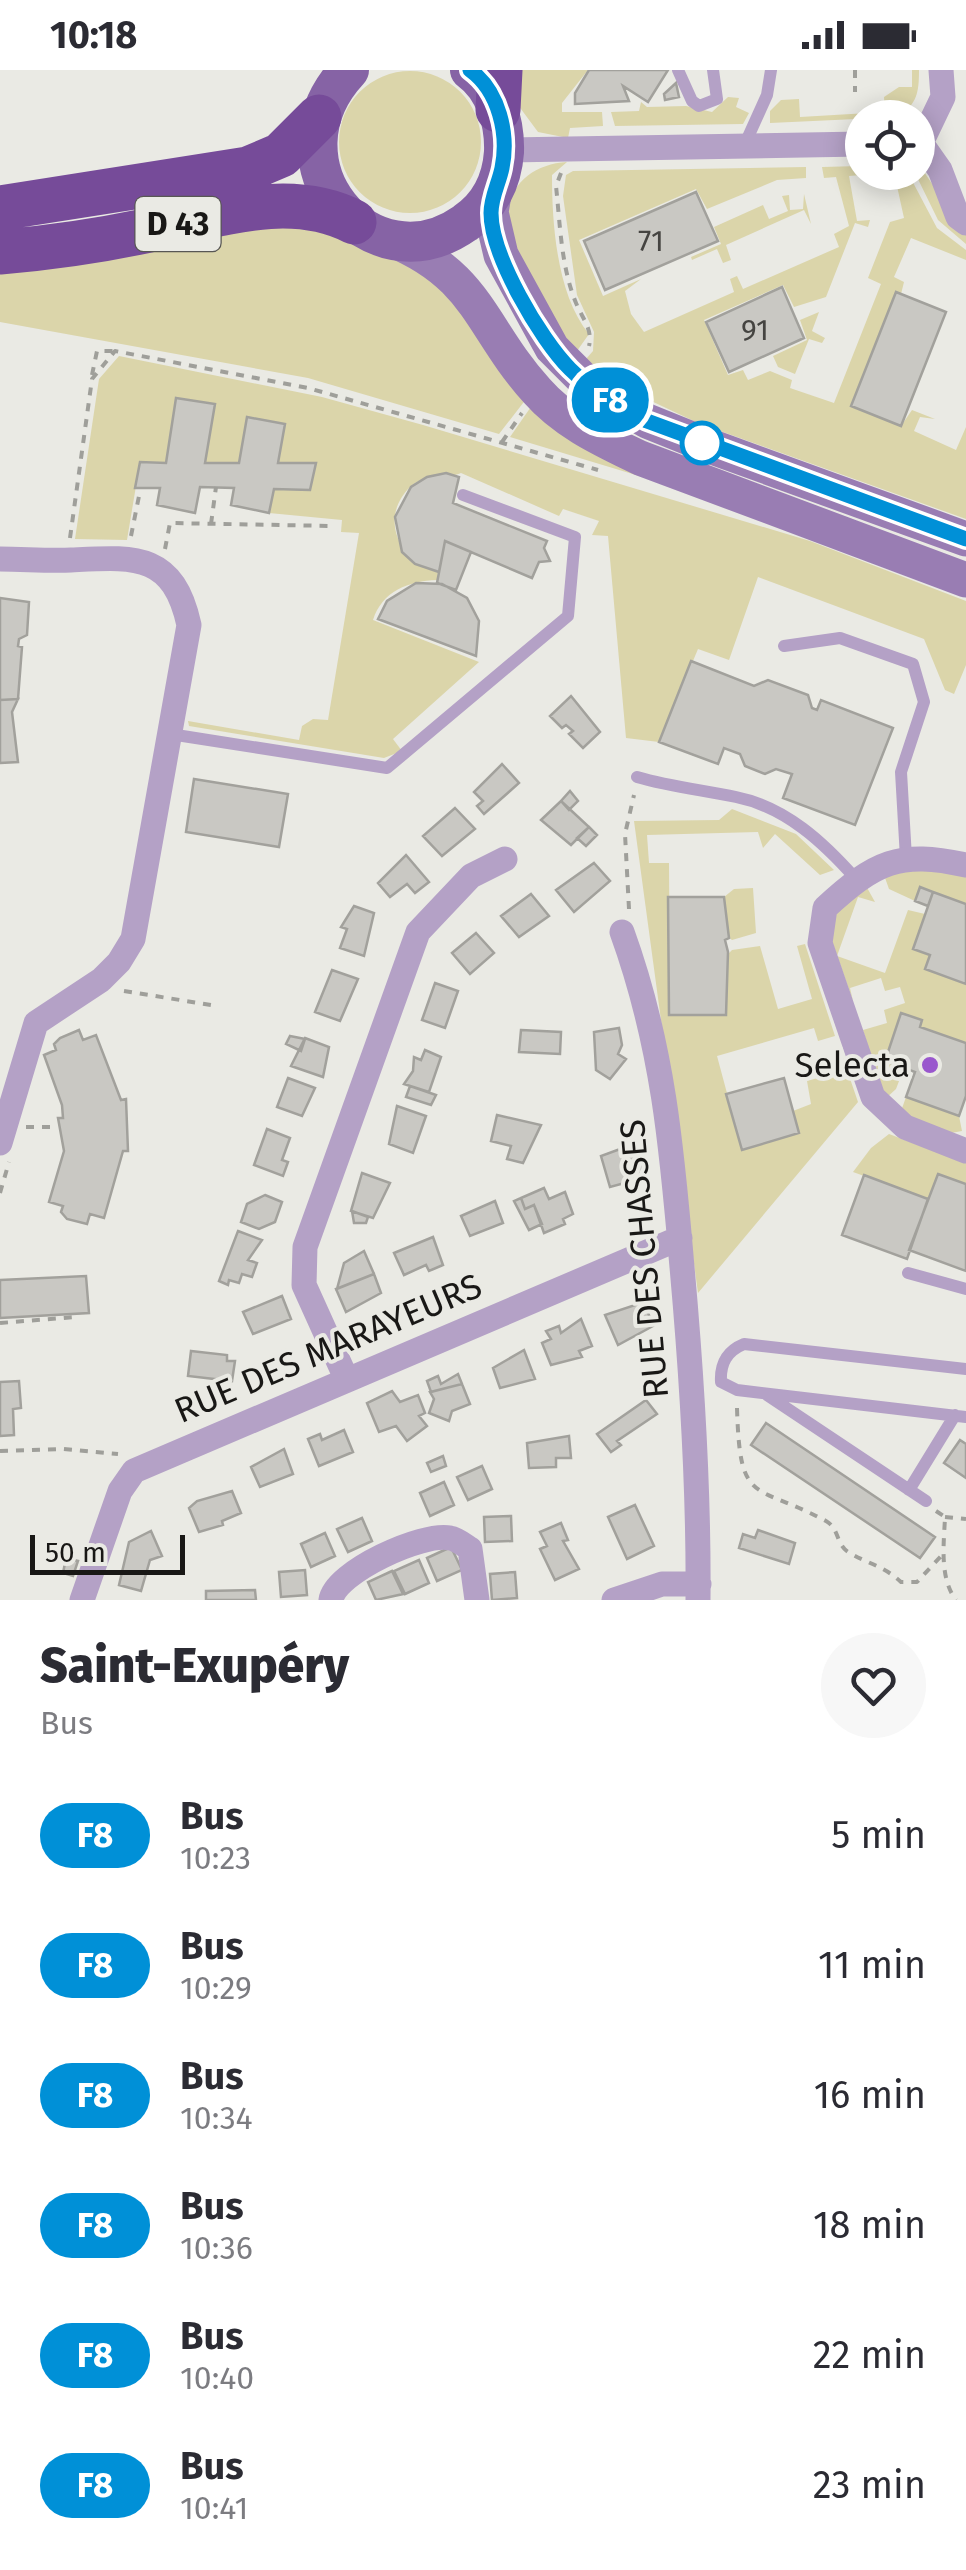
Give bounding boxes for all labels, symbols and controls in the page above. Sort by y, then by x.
text: 10:18 [50,12,137,58]
map controls [845,100,935,190]
button: locate [845,100,935,190]
road number: D 43 [136,197,220,251]
house number: 71 [638,223,664,259]
house number: 91 [741,312,769,348]
line badge: F8 [565,368,655,432]
text: F8 [592,379,628,421]
unlabelled marker [681,422,723,464]
place label: Selecta [795,1044,910,1086]
marker: Selecta [919,1054,941,1076]
street label: RUE DES CHASSES [611,1118,677,1400]
street label: RUE DES MARAYEURS [168,1264,488,1432]
scale bar [30,1530,185,1574]
text: 50 m [45,1536,106,1569]
button: heart [821,1633,926,1738]
text: Saint-Exupéry [40,1637,349,1695]
text: Bus [40,1704,93,1742]
text: Bus [180,1793,244,1839]
text: 5 min [831,1812,926,1858]
text: F8 [77,1814,113,1856]
text: 10:23 [180,1839,251,1877]
text: Bus [180,1923,244,1969]
text: 11 min [818,1942,926,1988]
text: F8 [77,1944,113,1986]
text: 10:29 [180,1969,252,2007]
text: Bus [180,2053,244,2099]
text: 16 min [814,2072,926,2118]
text: F8 [77,2074,113,2116]
text: 10:34 [180,2099,253,2137]
text: Bus [180,2183,244,2229]
text: 18 min [813,2202,926,2248]
text: F8 [77,2204,113,2246]
text: 10:36 [180,2229,253,2267]
text: Bus [180,2313,244,2359]
text: 22 min [813,2332,926,2378]
text: F8 [77,2334,113,2376]
text: 10:40 [180,2359,254,2397]
text: Bus [180,2443,244,2489]
text: 23 min [813,2462,926,2508]
text: F8 [77,2464,113,2506]
text: 10:41 [180,2489,248,2527]

